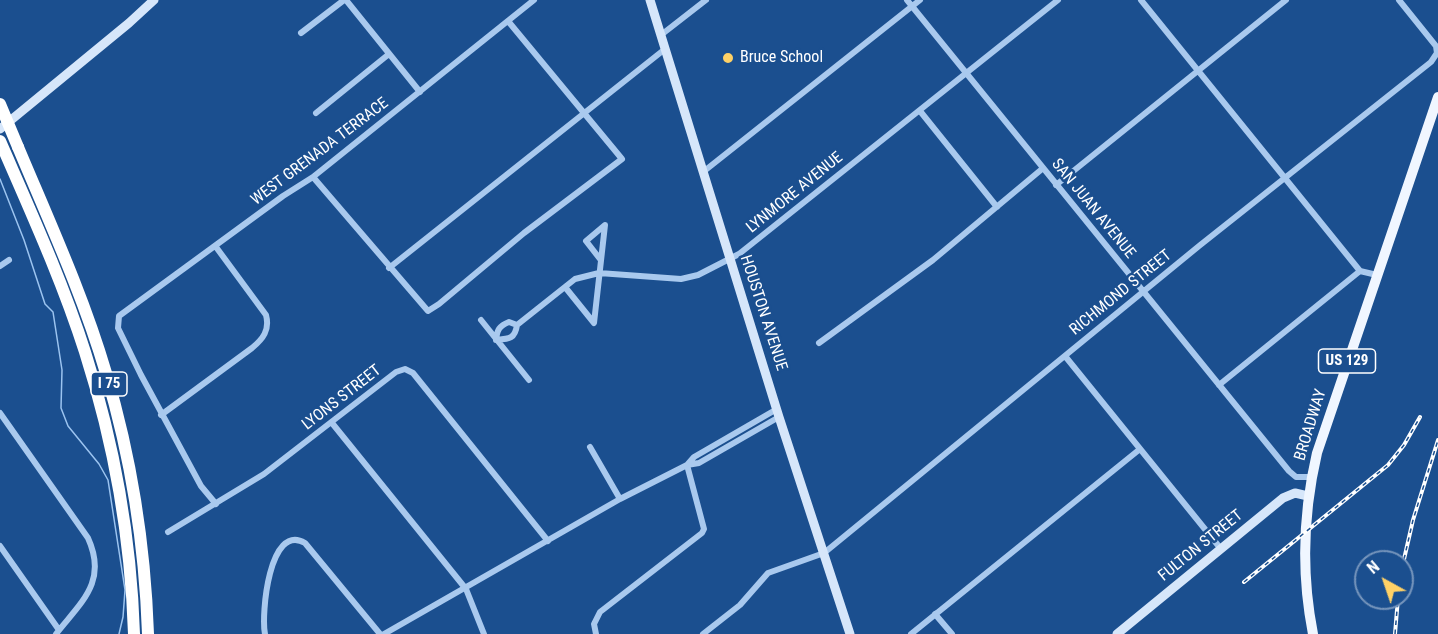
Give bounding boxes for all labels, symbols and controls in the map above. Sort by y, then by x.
place label: Bruce School [740,48,823,68]
marker: Bruce School [721,51,735,65]
street label: WEST GRENADA TERRACE [248,94,392,210]
street label: LYNMORE AVENUE [743,148,847,238]
street label: SAN JUAN AVENUE [1047,155,1139,263]
street label: RICHMOND STREET [1066,246,1176,340]
street label: HOUSTON AVENUE [735,253,791,373]
road number: US 129 [1318,349,1376,373]
street label: LYONS STREET [299,361,385,435]
road number: I 75 [91,372,127,396]
street label: BROADWAY [1291,387,1331,463]
street label: FULTON STREET [1155,506,1247,586]
north arrow [1354,550,1414,610]
text: N [1364,557,1383,578]

